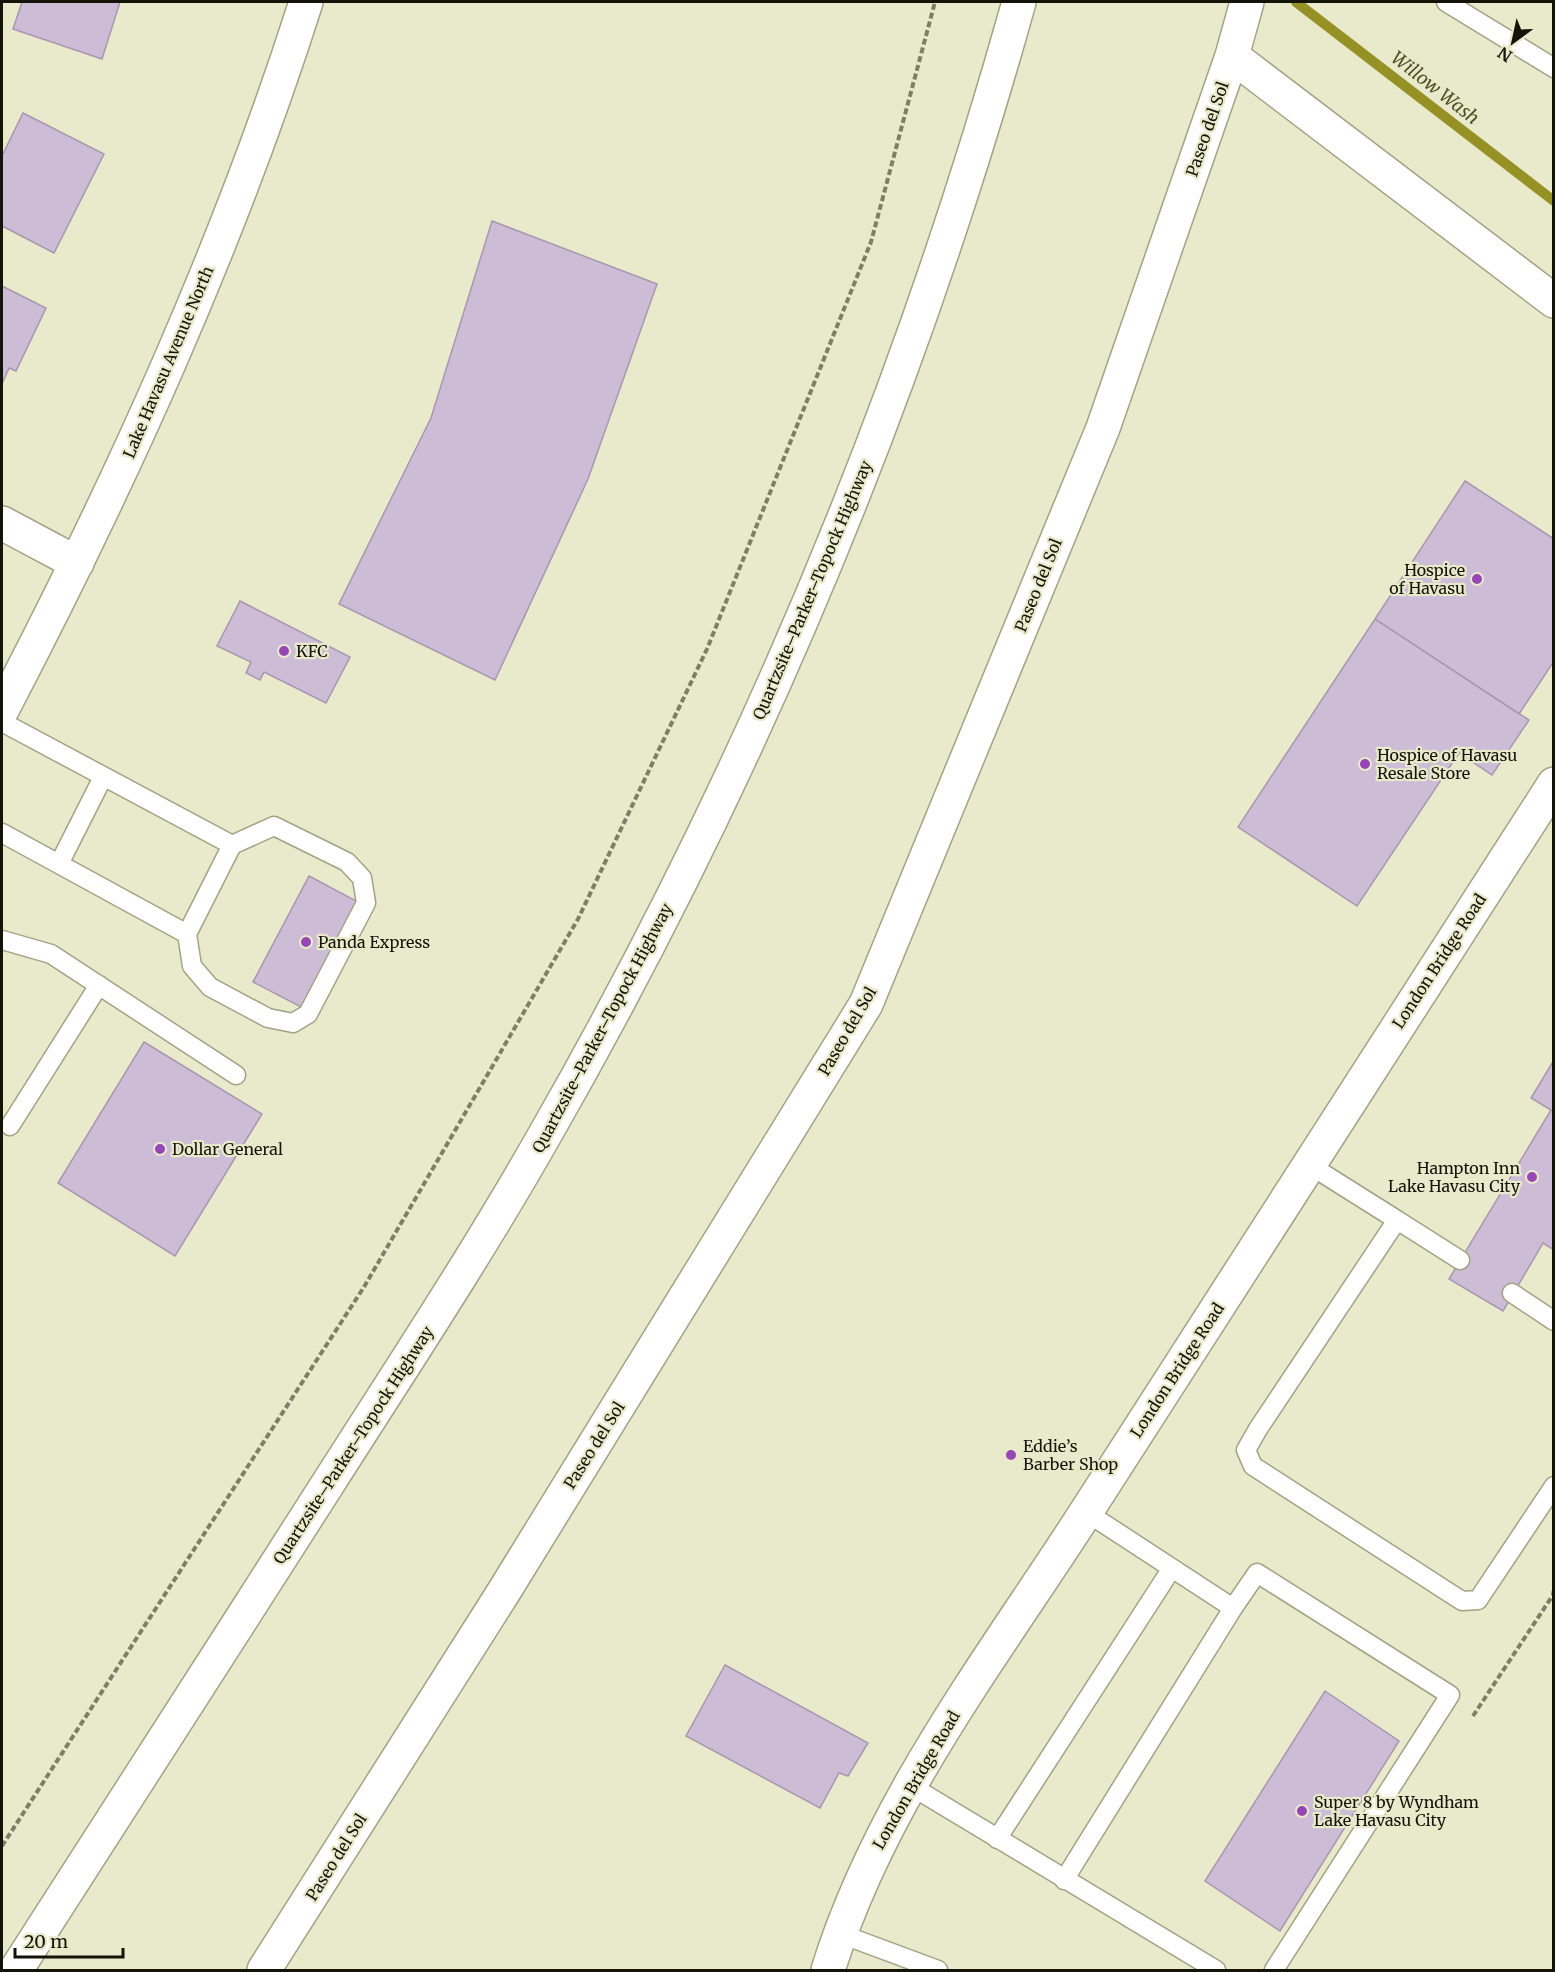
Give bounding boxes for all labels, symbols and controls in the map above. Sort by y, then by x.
north arrow [1483,12,1543,72]
text: N [1494,43,1516,66]
water label: Willow Wash [1387,46,1484,129]
street label: Paseo del Sol [1181,79,1233,179]
street label: Lake Havasu Avenue North [118,263,218,461]
street label: Quartzsite–Parker–Topock Highway [748,457,876,723]
street label: Paseo del Sol [1010,535,1066,635]
place label: Hospice of Havasu [1389,560,1465,598]
marker: Hospice of Havasu [1470,572,1484,586]
place label: KFC [296,641,328,661]
marker: KFC [277,644,291,658]
place label: Hospice of Havasu Resale Store [1377,745,1517,783]
marker: Hospice of Havasu Resale Store [1358,757,1372,771]
street label: London Bridge Road [1388,890,1490,1032]
street label: Quartzsite–Parker–Topock Highway [528,899,677,1156]
place label: Panda Express [318,932,430,952]
marker: Panda Express [299,935,313,949]
street label: Paseo del Sol [814,983,880,1079]
place label: Dollar General [172,1139,283,1159]
marker: Dollar General [153,1142,167,1156]
place label: Hampton Inn Lake Havasu City [1388,1158,1521,1196]
marker: Hampton Inn Lake Havasu City [1525,1170,1539,1184]
street label: London Bridge Road [1126,1299,1228,1441]
street label: Quartzsite–Parker–Topock Highway [268,1322,438,1568]
street label: Paseo del Sol [559,1398,629,1492]
place label: Eddie’s Barber Shop [1023,1436,1118,1474]
marker: Eddie’s Barber Shop [1004,1448,1018,1462]
street label: London Bridge Road [868,1707,964,1853]
place label: Super 8 by Wyndham Lake Havasu City [1314,1792,1479,1830]
marker: Super 8 by Wyndham Lake Havasu City [1295,1804,1309,1818]
street label: Paseo del Sol [301,1810,371,1904]
scale bar [15,1921,123,1959]
text: 20 m [24,1930,68,1953]

